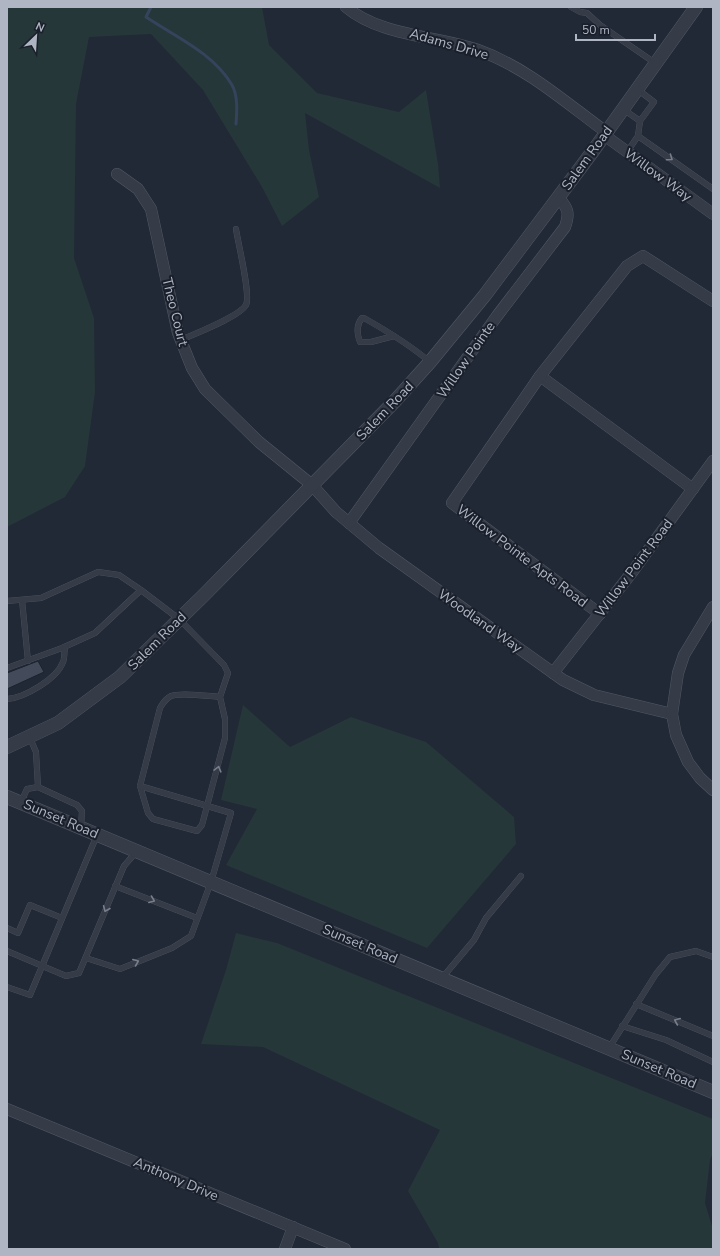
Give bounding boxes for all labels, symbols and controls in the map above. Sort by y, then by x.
north arrow [16,16,56,56]
scale bar [576,16,655,42]
text: N [33,19,47,36]
text: 50 m [582,22,610,38]
street label: Adams Drive [407,24,491,64]
street label: Salem Road [557,122,617,194]
street label: Willow Way [620,144,696,206]
one-way arrow [665,154,672,161]
street label: Theo Court [157,276,193,348]
street label: Willow Pointe [432,318,500,402]
street label: Salem Road [352,377,418,445]
street label: Willow Pointe Apts Road [453,500,591,612]
street label: Willow Point Road [591,515,677,621]
street label: Woodland Way [434,585,527,658]
street label: Salem Road [124,608,190,674]
one-way arrow [214,766,222,772]
street label: Sunset Road [21,795,101,843]
one-way arrow [147,895,155,903]
one-way arrow [102,906,110,913]
street label: Sunset Road [320,920,400,968]
one-way arrow [132,959,139,967]
one-way arrow [674,1018,681,1026]
street label: Sunset Road [619,1045,699,1093]
street label: Anthony Drive [131,1153,221,1205]

